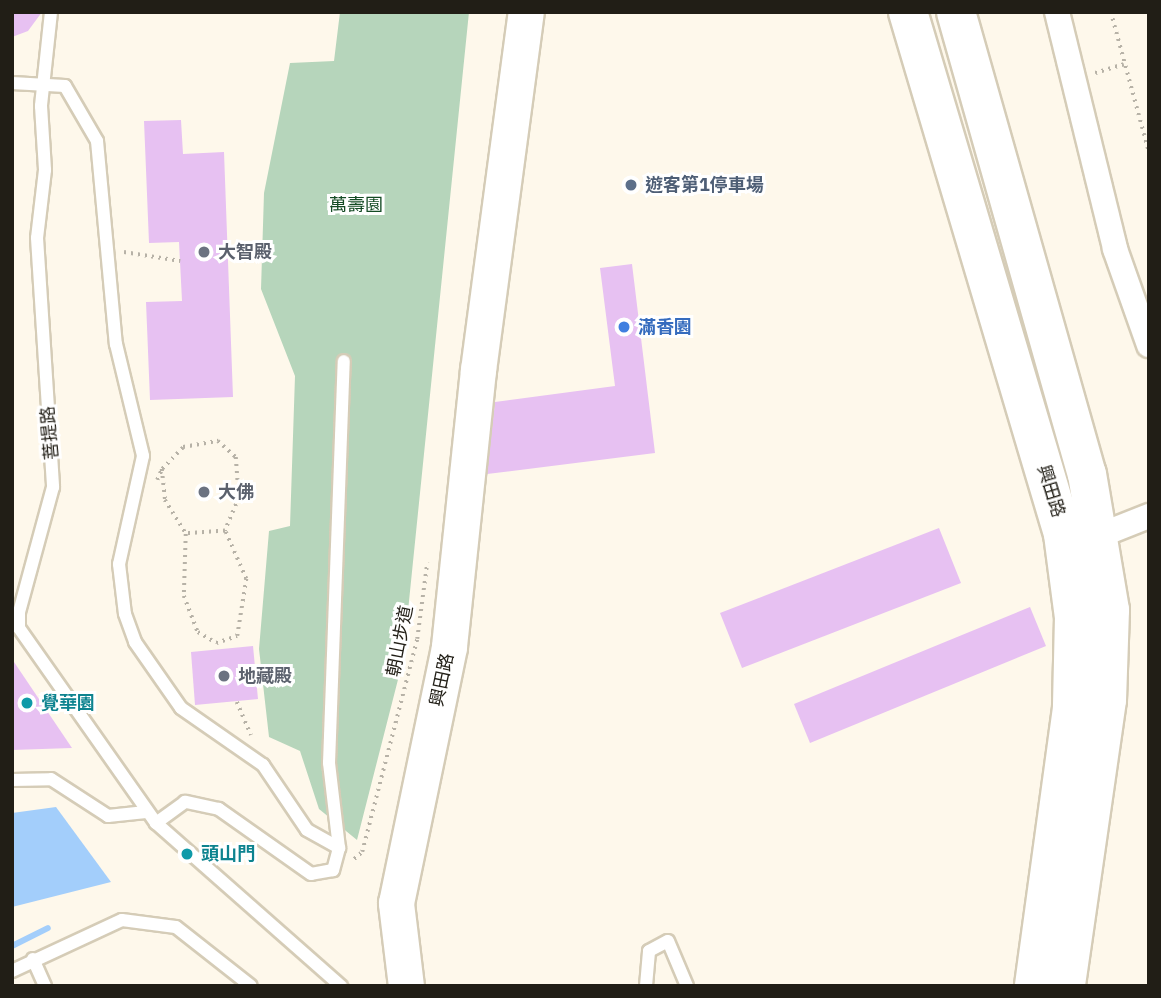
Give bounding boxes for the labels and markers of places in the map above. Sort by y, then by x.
place label: 遊客第1停車場 [645,174,764,196]
marker: 遊客第1停車場 [623,177,639,193]
place label: 大智殿 [218,241,272,263]
marker: 大智殿 [196,244,212,260]
place label: 滿香園 [638,316,692,338]
marker: 滿香園 [616,319,632,335]
place label: 大佛 [218,481,254,503]
marker: 大佛 [196,484,212,500]
place label: 地藏殿 [238,665,292,687]
marker: 地藏殿 [216,668,232,684]
place label: 覺華園 [41,692,95,714]
marker: 覺華園 [19,695,35,711]
place label: 頭山門 [201,843,255,865]
marker: 頭山門 [179,846,195,862]

